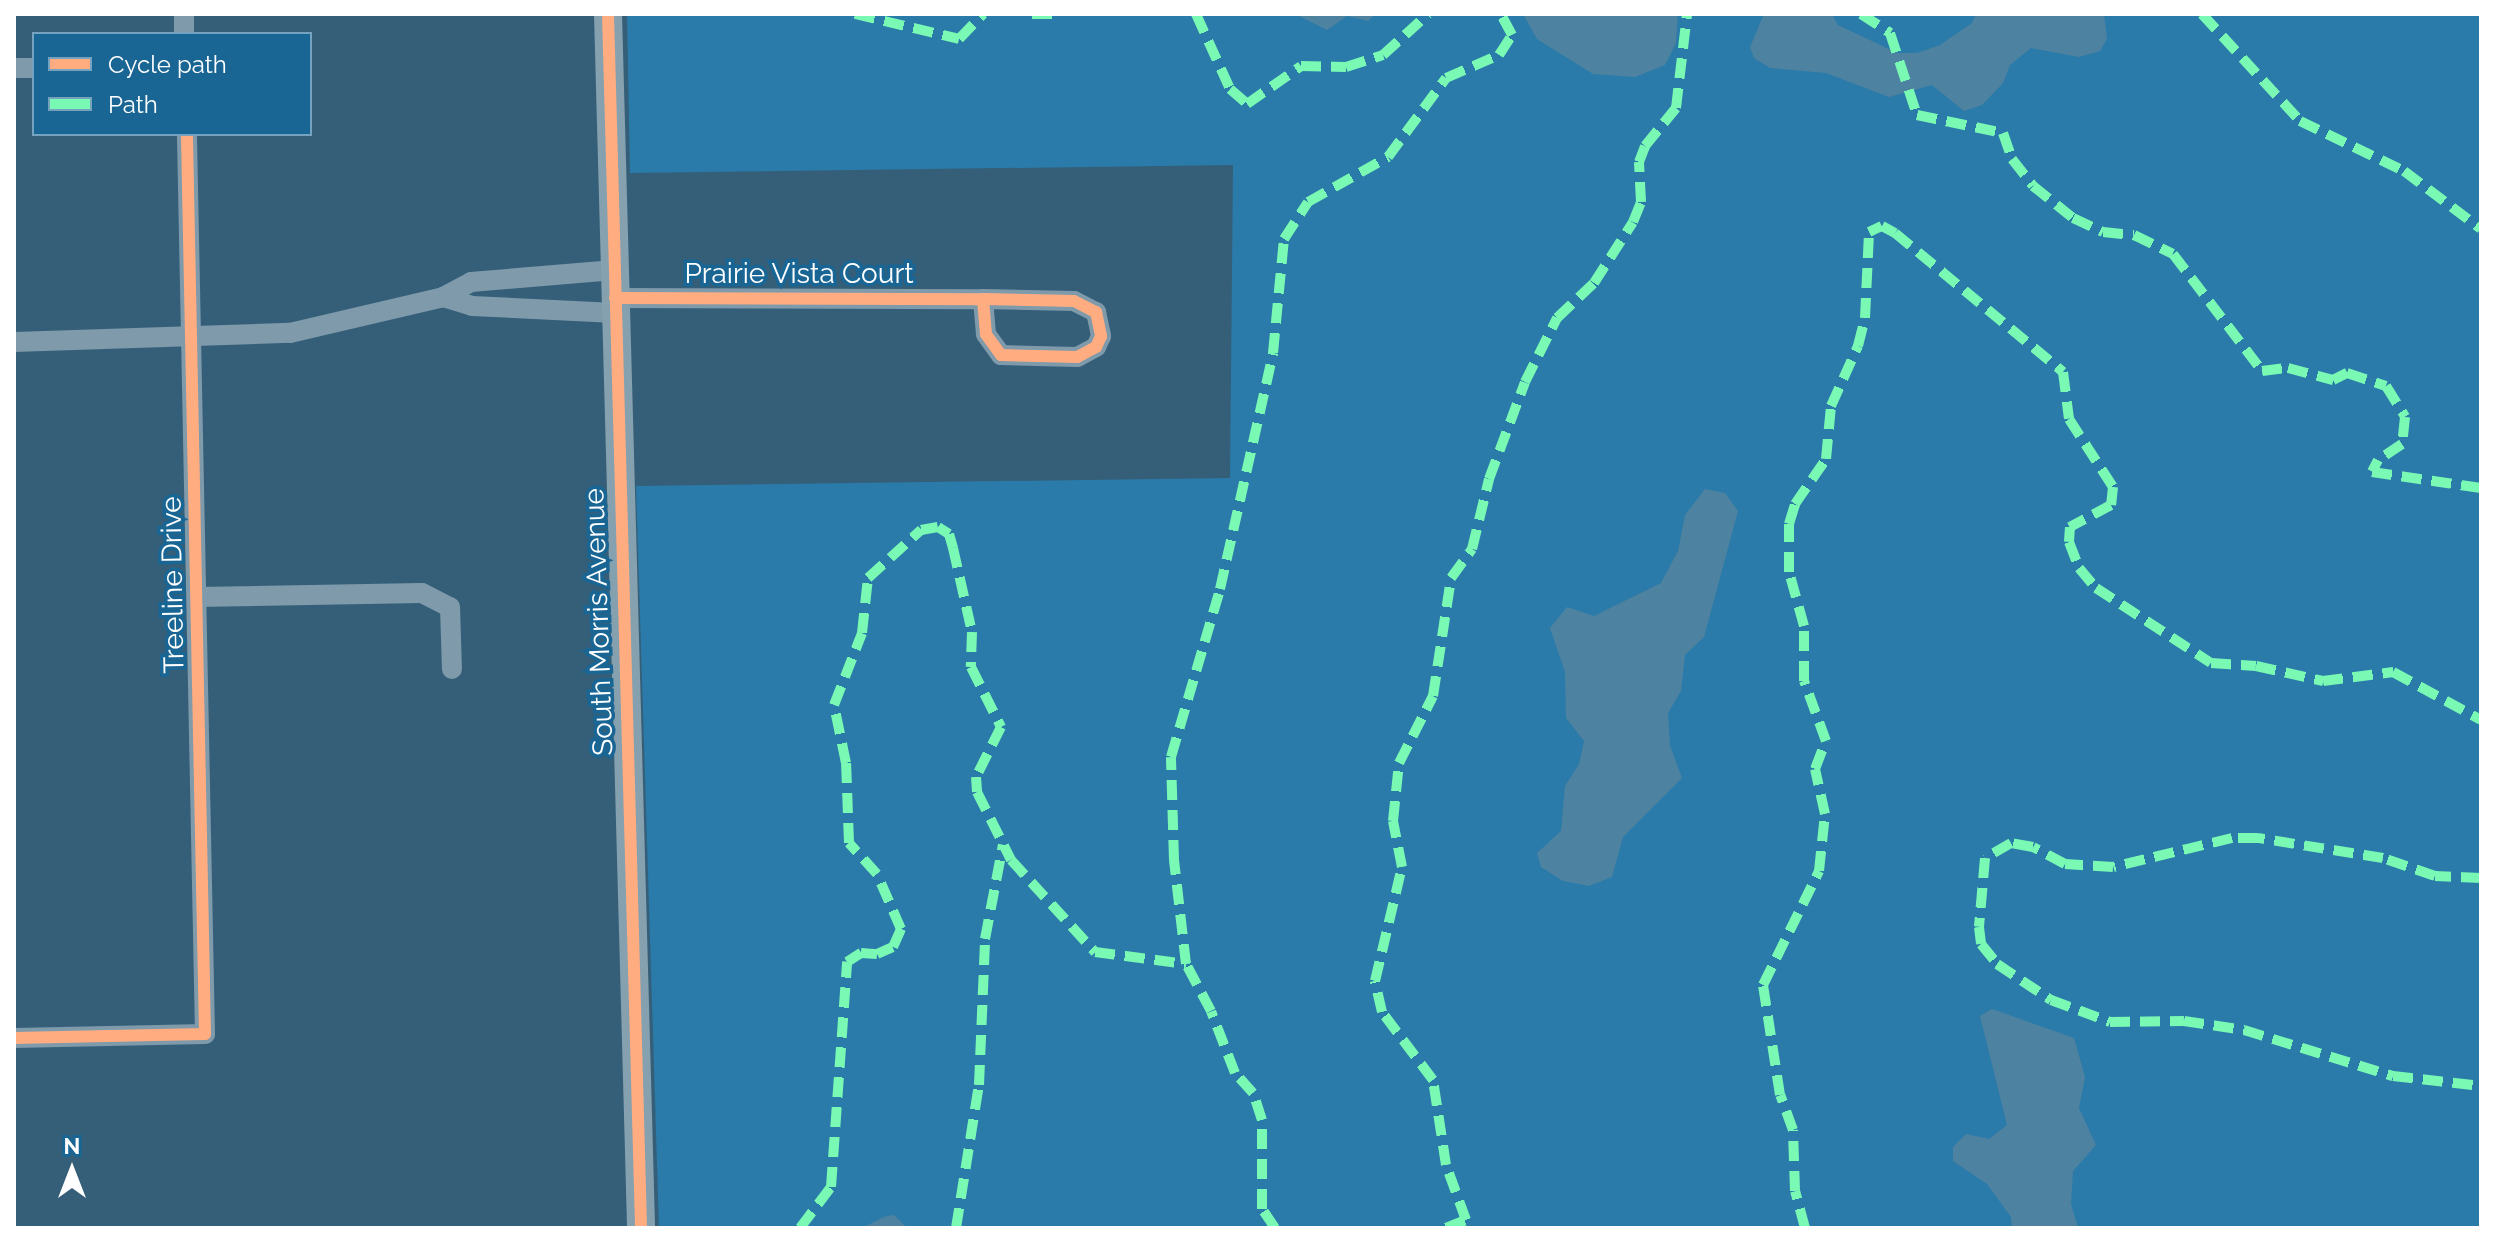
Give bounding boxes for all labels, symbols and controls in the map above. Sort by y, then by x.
legend [32,32,312,136]
text: Cycle path [108,50,227,79]
text: Path [108,90,158,119]
street label: Prairie Vista Court [684,257,914,291]
street label: South Morris Avenue [578,487,620,757]
street label: Treeline Drive [155,496,191,674]
north arrow [32,1130,112,1210]
text: N [64,1133,80,1159]

